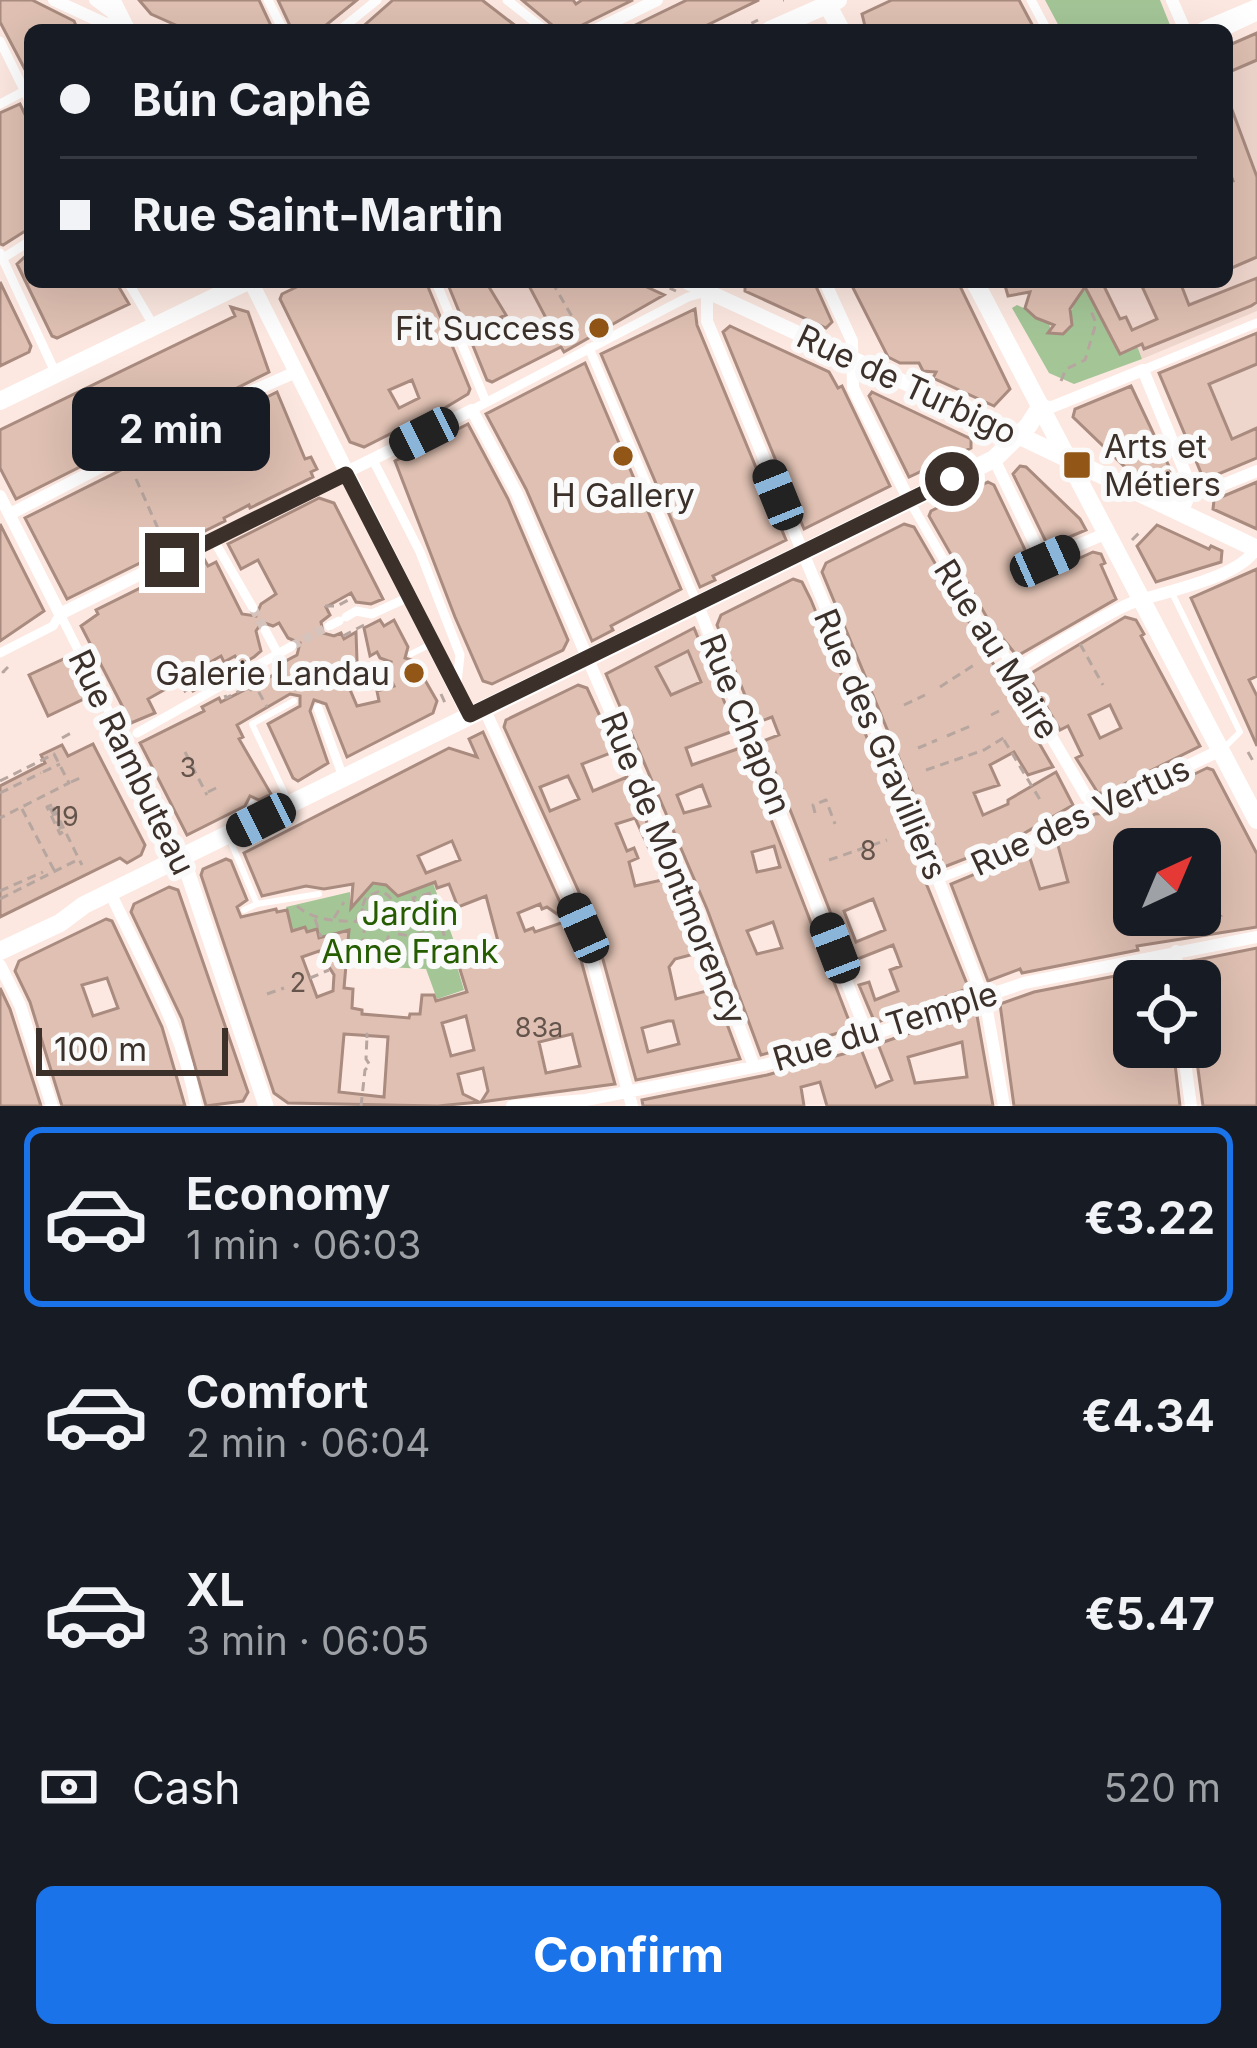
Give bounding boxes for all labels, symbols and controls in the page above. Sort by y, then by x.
text: Bún Caphê [132,72,371,127]
text: Rue Saint-Martin [132,187,504,242]
place label: Fit Success [395,308,575,348]
marker: Fit Success [586,315,612,341]
street label: Rue de Turbigo [791,316,1023,452]
callout: 2 min [73,386,271,470]
car [384,402,464,466]
text: 2 min [119,405,223,452]
place label: Arts et Métiers [1104,426,1221,504]
marker: H Gallery [610,443,636,469]
marker: Arts et Métiers [1061,449,1093,481]
route start [925,452,979,506]
car [748,455,808,535]
place label: H Gallery [551,475,695,515]
car [1005,530,1085,592]
route end [145,533,199,587]
street label: Rue au Maire [926,552,1068,746]
street label: Rue des Gravilliers [806,603,956,885]
street label: Rue Chapon [692,628,800,820]
street label: Rue Rambuteau [60,643,204,881]
place label: Galerie Landau [155,653,390,693]
marker: Galerie Landau [401,660,427,686]
street label: Rue de Montmorency [593,706,755,1030]
street label: Rue des Vertus [964,748,1196,884]
house number: 3 [180,751,196,784]
car [221,788,301,852]
house number: 19 [51,800,79,833]
north arrow [1113,828,1221,936]
map controls [1113,828,1221,1068]
house number: 8 [860,834,876,867]
car [552,888,614,968]
park label: Jardin Anne Frank [321,893,499,971]
car [805,908,865,988]
button: locate [1113,960,1221,1068]
house number: 2 [290,966,306,999]
street label: Rue du Temple [768,973,1002,1079]
house number: 83a [515,1011,563,1044]
scale bar [36,1022,228,1075]
text: 100 m [54,1029,147,1069]
icon: car [42,1163,150,1271]
text: Economy [186,1166,390,1221]
text: €3.22 [1084,1190,1215,1245]
text: 1 min · 06:03 [186,1221,421,1268]
icon: car [42,1361,150,1469]
text: Comfort [186,1364,368,1419]
text: €4.34 [1082,1388,1215,1443]
text: 2 min · 06:04 [186,1419,430,1466]
icon: car [42,1559,150,1667]
text: XL [186,1562,245,1617]
text: €5.47 [1085,1586,1215,1641]
text: 3 min · 06:05 [186,1617,429,1664]
icon: cash [36,1754,102,1820]
text: Cash [132,1760,241,1815]
text: 520 m [1104,1764,1221,1811]
button: Confirm [36,1886,1221,2024]

